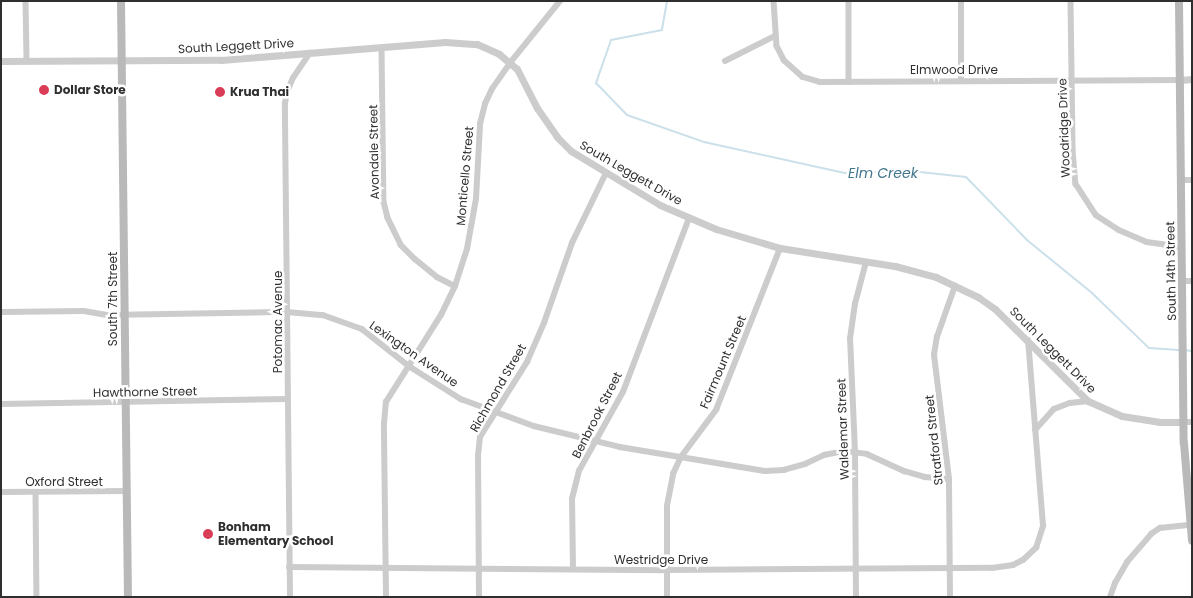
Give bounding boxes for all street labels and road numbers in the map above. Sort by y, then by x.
street label: South Leggett Drive [178,36,294,56]
street label: Elmwood Drive [910,63,998,77]
street label: Woodridge Drive [1055,78,1073,178]
street label: Avondale Street [366,104,382,200]
street label: Monticello Street [453,126,477,226]
street label: South Leggett Drive [577,138,685,208]
street label: South 14th Street [1163,221,1179,321]
street label: South 7th Street [106,252,120,346]
street label: Potomac Avenue [271,271,285,373]
street label: South Leggett Drive [1007,304,1099,396]
street label: Fairmount Street [697,313,749,411]
street label: Lexington Avenue [367,318,461,390]
street label: Richmond Street [467,341,529,435]
street label: Benbrook Street [569,369,625,461]
street label: Waldemar Street [834,378,852,480]
street label: Hawthorne Street [93,384,197,400]
street label: Stratford Street [922,394,946,486]
street label: Oxford Street [25,475,103,489]
street label: Westridge Drive [614,553,708,567]

